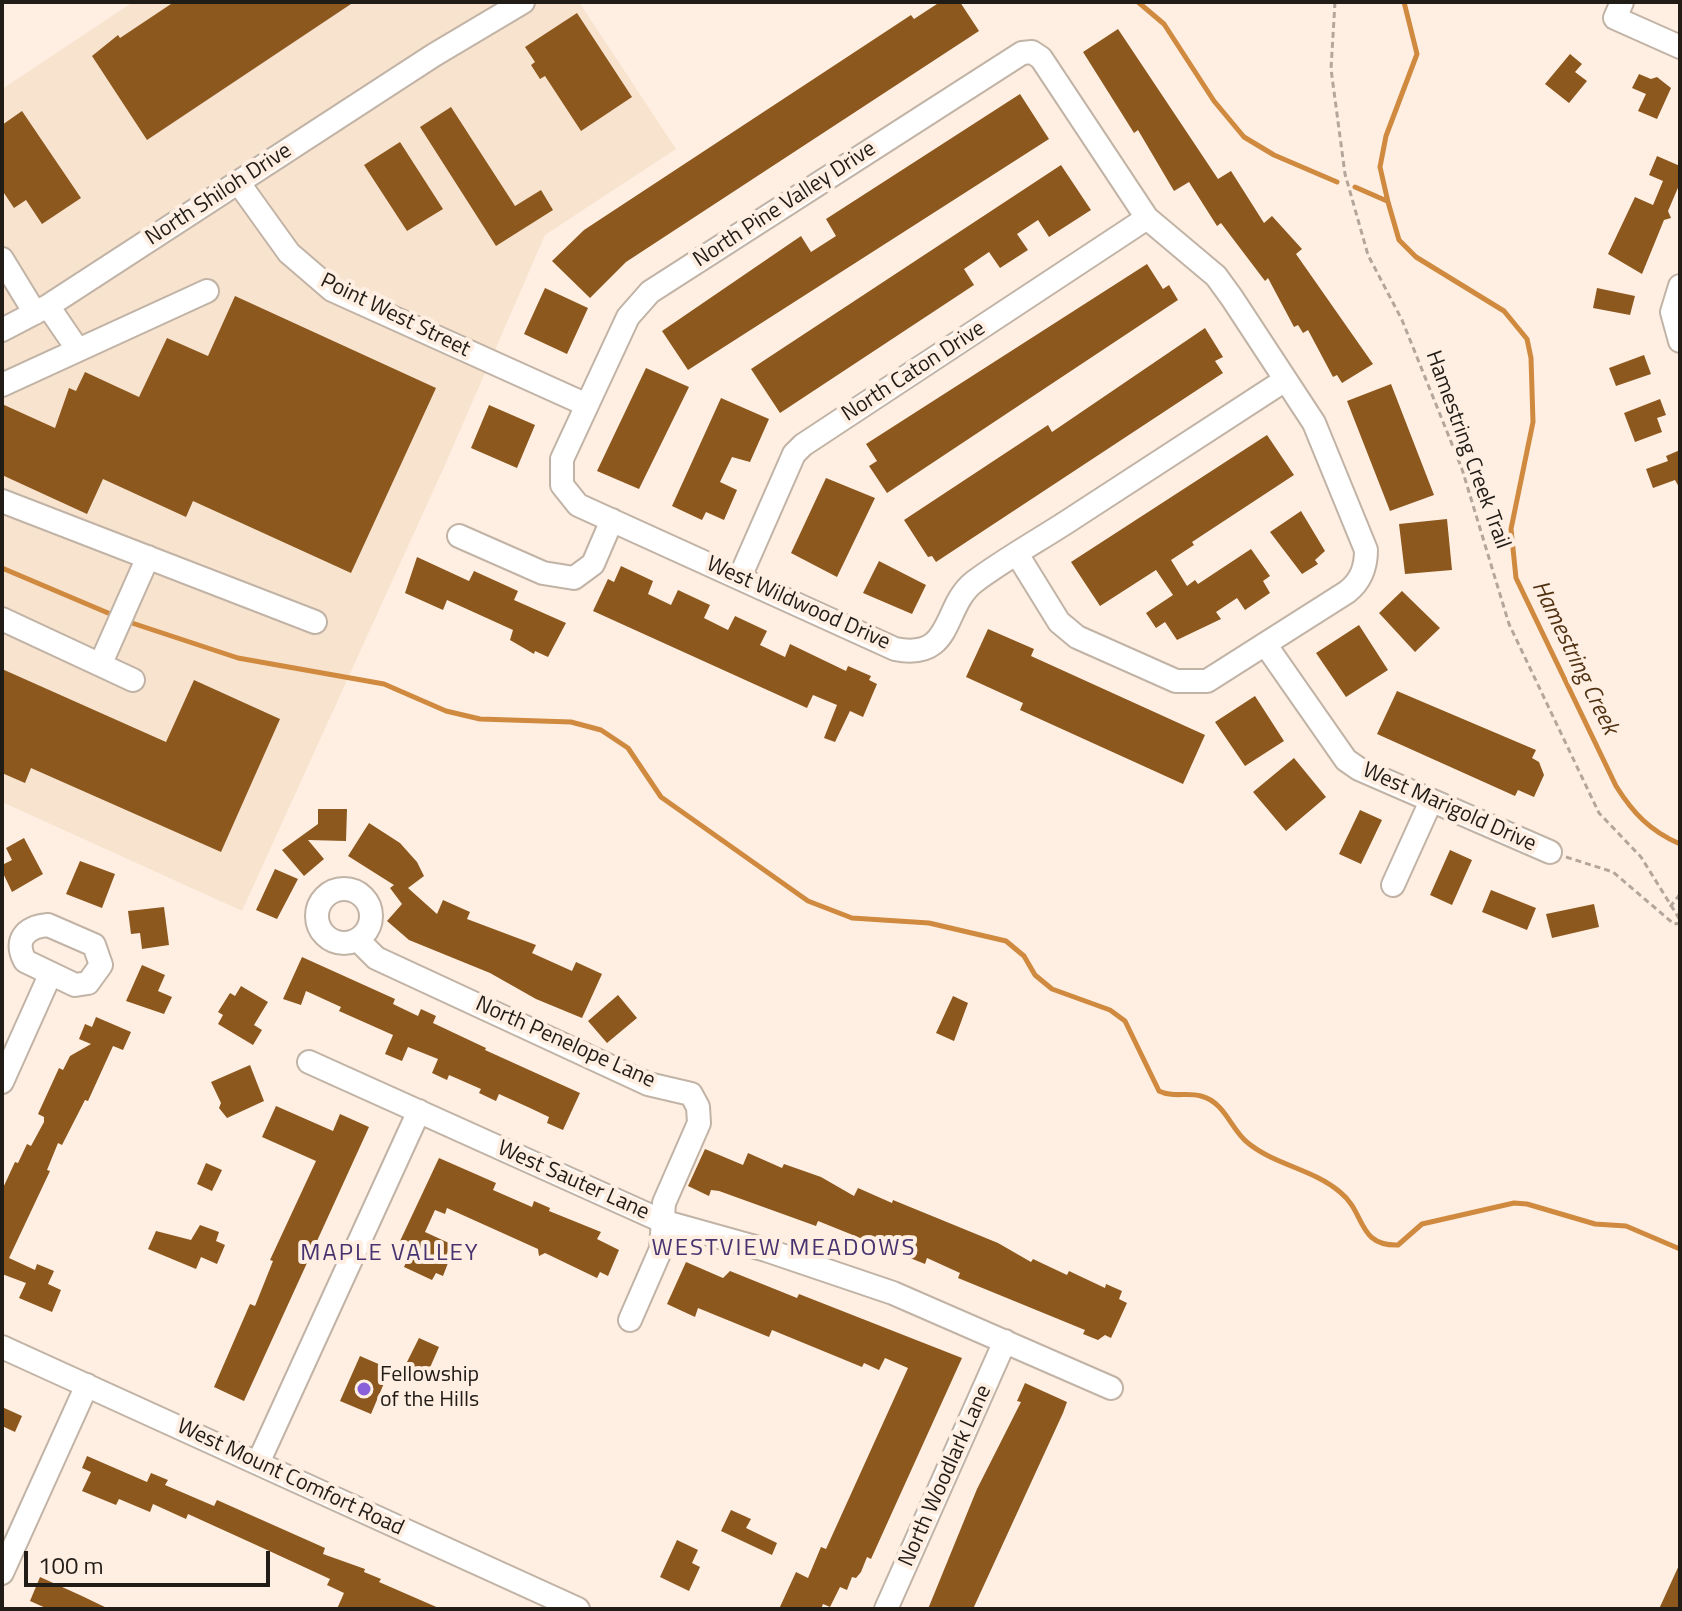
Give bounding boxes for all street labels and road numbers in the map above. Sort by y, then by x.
street label: North Pine Valley Drive [689,136,881,274]
street label: North Shiloh Drive [141,138,297,252]
street label: Point West Street [316,268,474,364]
street label: North Caton Drive [837,316,991,428]
street label: Hamestring Creek Trail [1419,347,1515,553]
street label: West Wildwood Drive [702,552,894,656]
street label: West Marigold Drive [1358,758,1540,858]
street label: North Penelope Lane [471,991,659,1095]
street label: West Sauter Lane [493,1136,653,1226]
street label: North Woodlark Lane [894,1381,998,1571]
street label: West Mount Comfort Road [172,1414,408,1542]

